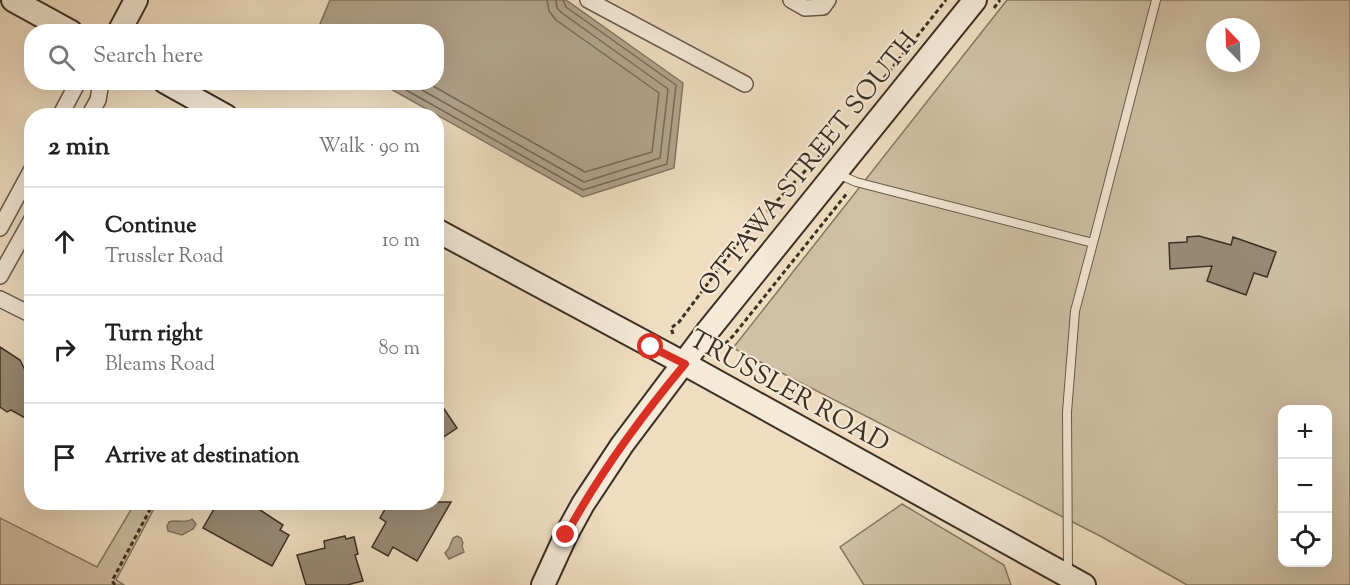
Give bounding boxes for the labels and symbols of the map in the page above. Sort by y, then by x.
north arrow [1206,18,1260,72]
street label: OTTAWA STREET SOUTH [690,24,928,305]
street label: TRUSSLER ROAD [682,322,896,463]
route start [637,333,663,359]
route end [552,521,578,547]

